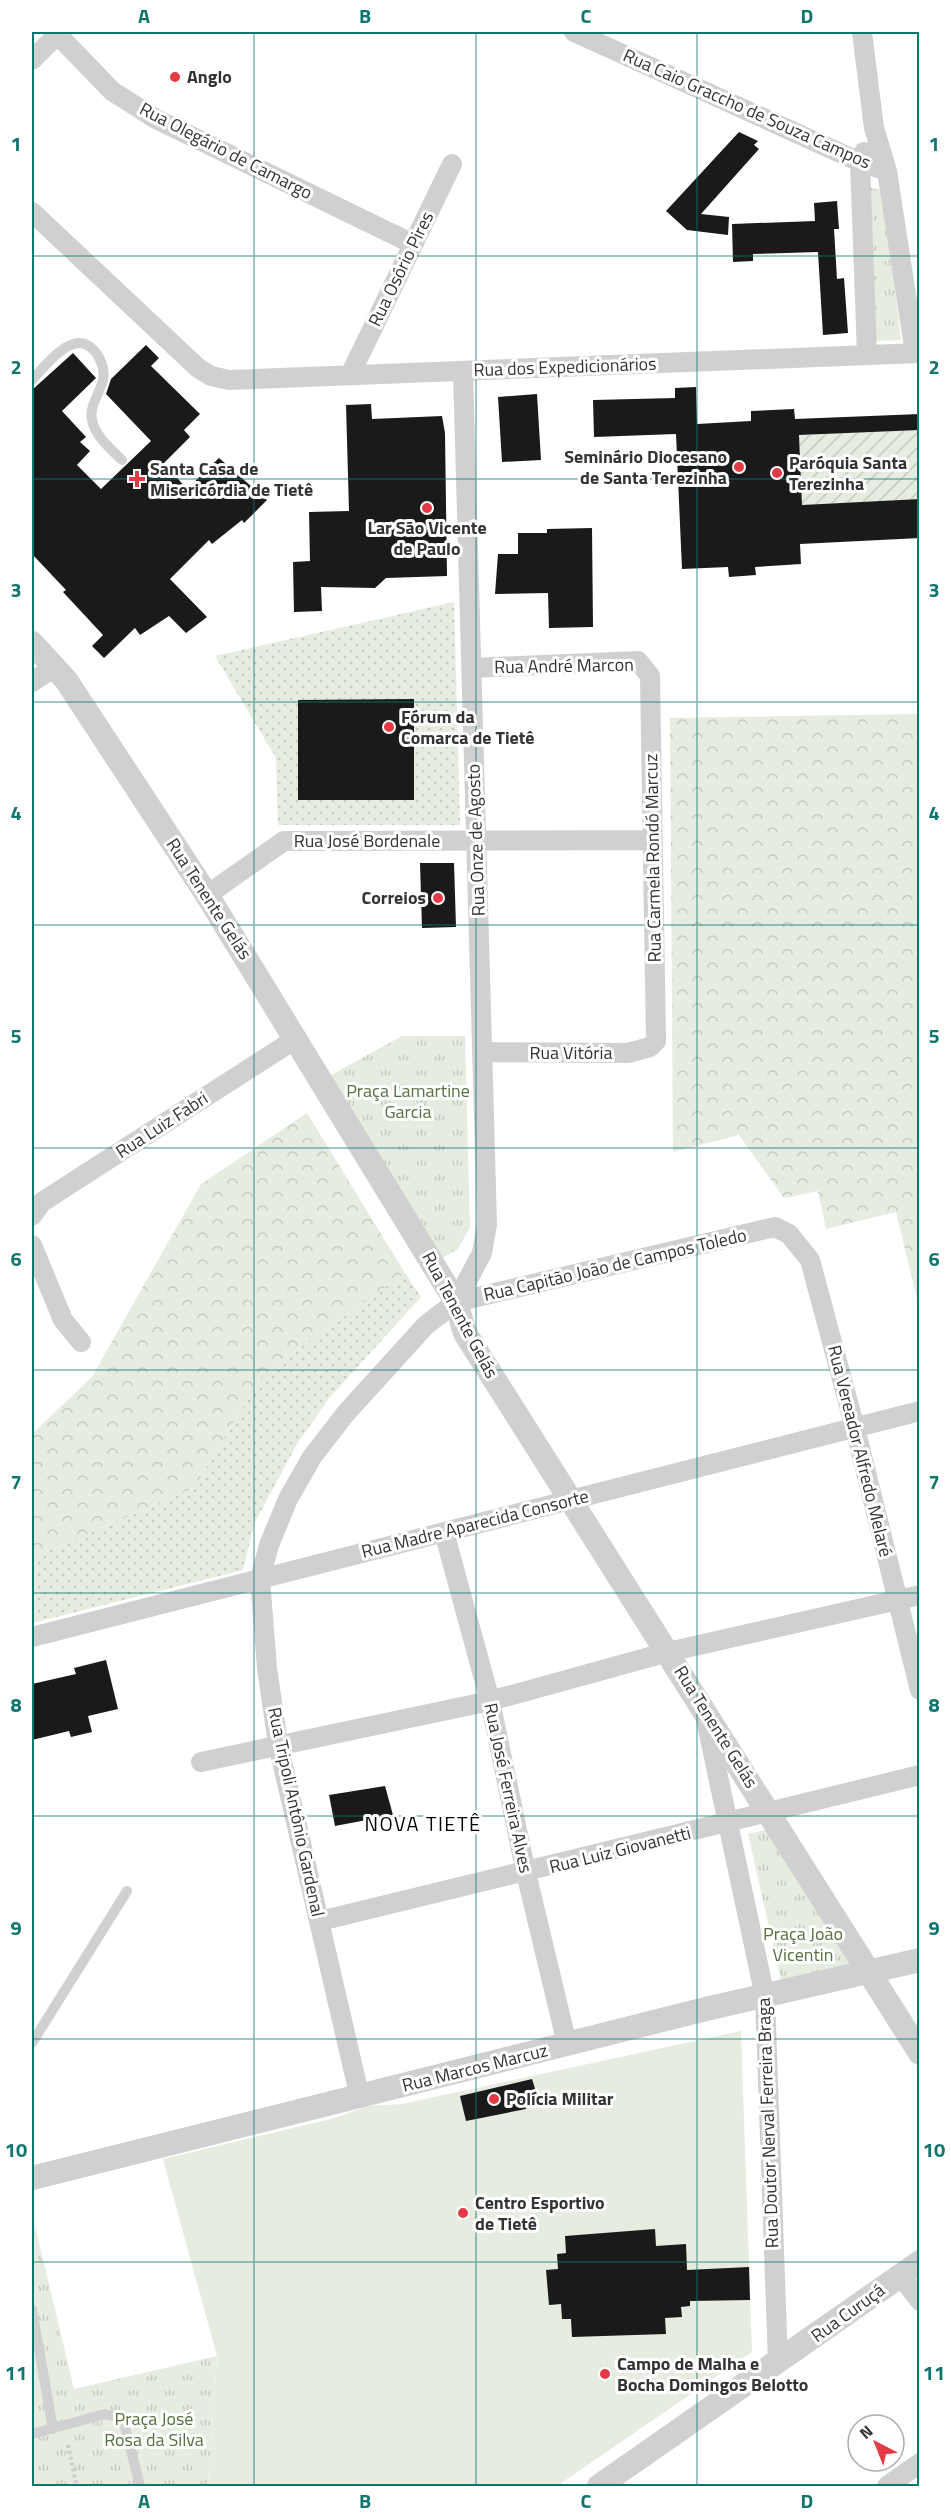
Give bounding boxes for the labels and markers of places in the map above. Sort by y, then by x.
place label: Anglo [187,63,232,90]
marker: Anglo [168,70,182,84]
place label: Seminário Diocesano de Santa Terezinha [564,443,727,491]
place label: Paróquia Santa Terezinha [789,449,907,497]
place label: Santa Casa de Misericórdia de Tietê [150,455,313,503]
marker: Seminário Diocesano de Santa Terezinha [732,460,746,474]
marker: Paróquia Santa Terezinha [770,466,784,480]
marker: Santa Casa de Misericórdia de Tietê [128,470,146,488]
marker: Lar São Vicente de Paulo [420,501,434,515]
place label: Lar São Vicente de Paulo [367,514,487,562]
place label: Fórum da Comarca de Tietê [401,703,534,751]
marker: Fórum da Comarca de Tietê [382,720,396,734]
place label: Correios [362,884,426,911]
marker: Correios [431,891,445,905]
place label: Polícia Militar [506,2085,614,2112]
marker: Polícia Militar [487,2092,501,2106]
place label: Centro Esportivo de Tietê [475,2189,605,2237]
marker: Centro Esportivo de Tietê [456,2206,470,2220]
place label: Campo de Malha e Bocha Domingos Belotto [617,2350,808,2398]
marker: Campo de Malha e Bocha Domingos Belotto [598,2367,612,2381]

